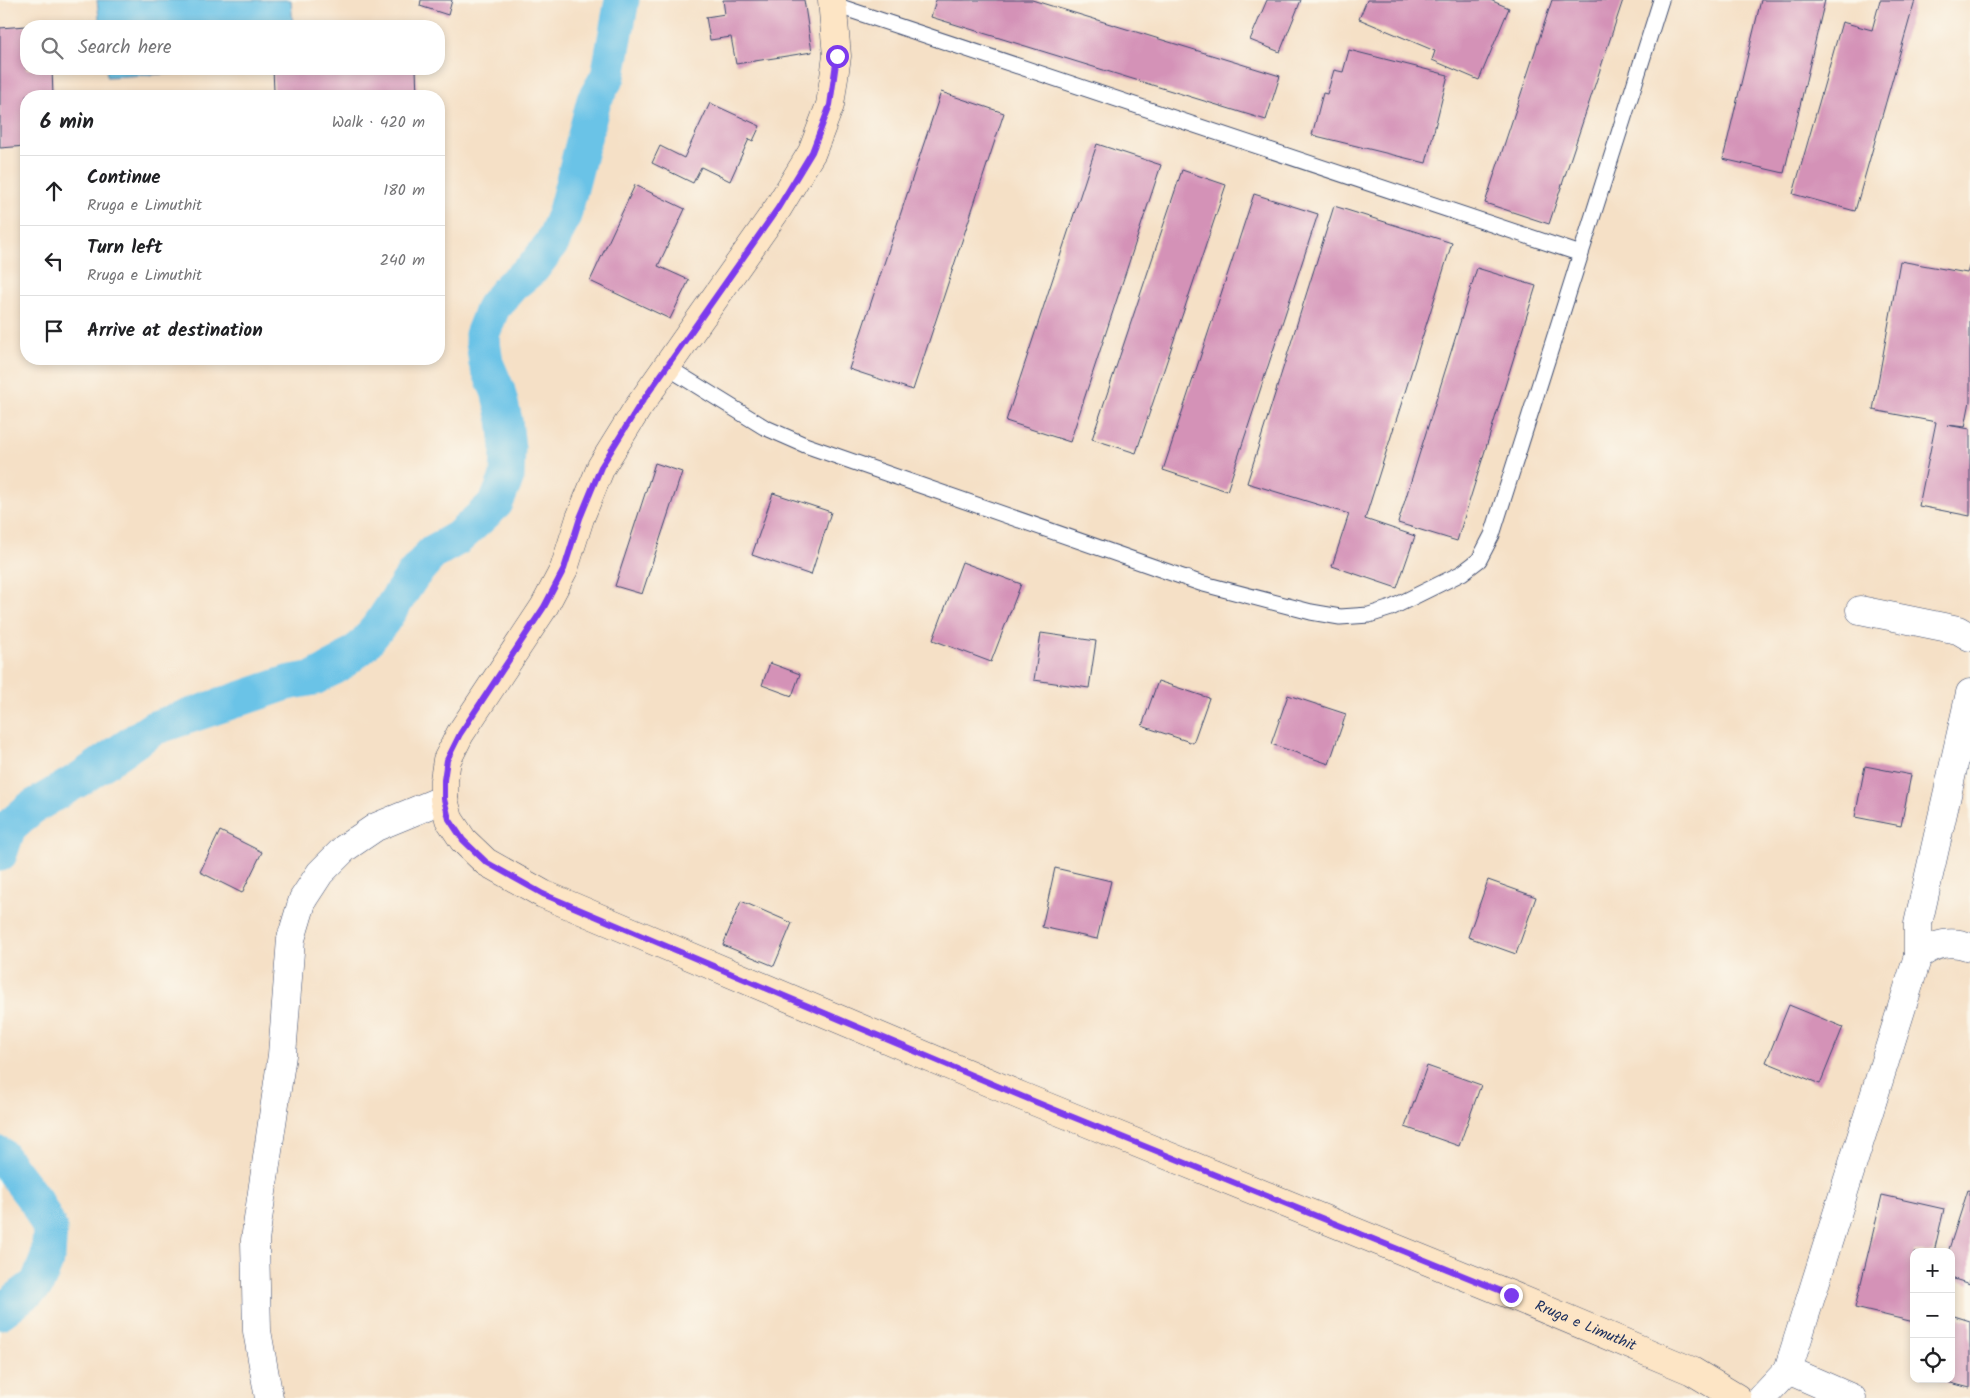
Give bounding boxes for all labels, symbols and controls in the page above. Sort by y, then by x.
search box [20,20,445,75]
text: Search here [78,33,172,63]
icon: search [38,34,66,62]
route start [826,45,849,68]
text: 6 min [40,106,94,139]
text: Walk · 420 m [332,110,425,135]
text: Continue [87,163,160,193]
icon: ahead [40,177,68,205]
text: 180 m [383,178,425,203]
text: Rruga e Limuthit [87,193,202,218]
text: Turn left [87,233,162,263]
icon: left [40,247,68,275]
text: 240 m [380,248,425,273]
text: Rruga e Limuthit [87,263,202,288]
text: Arrive at destination [87,316,263,346]
icon: arrive [40,317,68,345]
map controls [1910,1248,1955,1383]
button: + [1910,1248,1955,1293]
route end [1500,1284,1523,1307]
button: − [1910,1293,1955,1338]
street label: Rruga e Limuthit [1531,1294,1640,1358]
button: locate [1910,1338,1955,1383]

